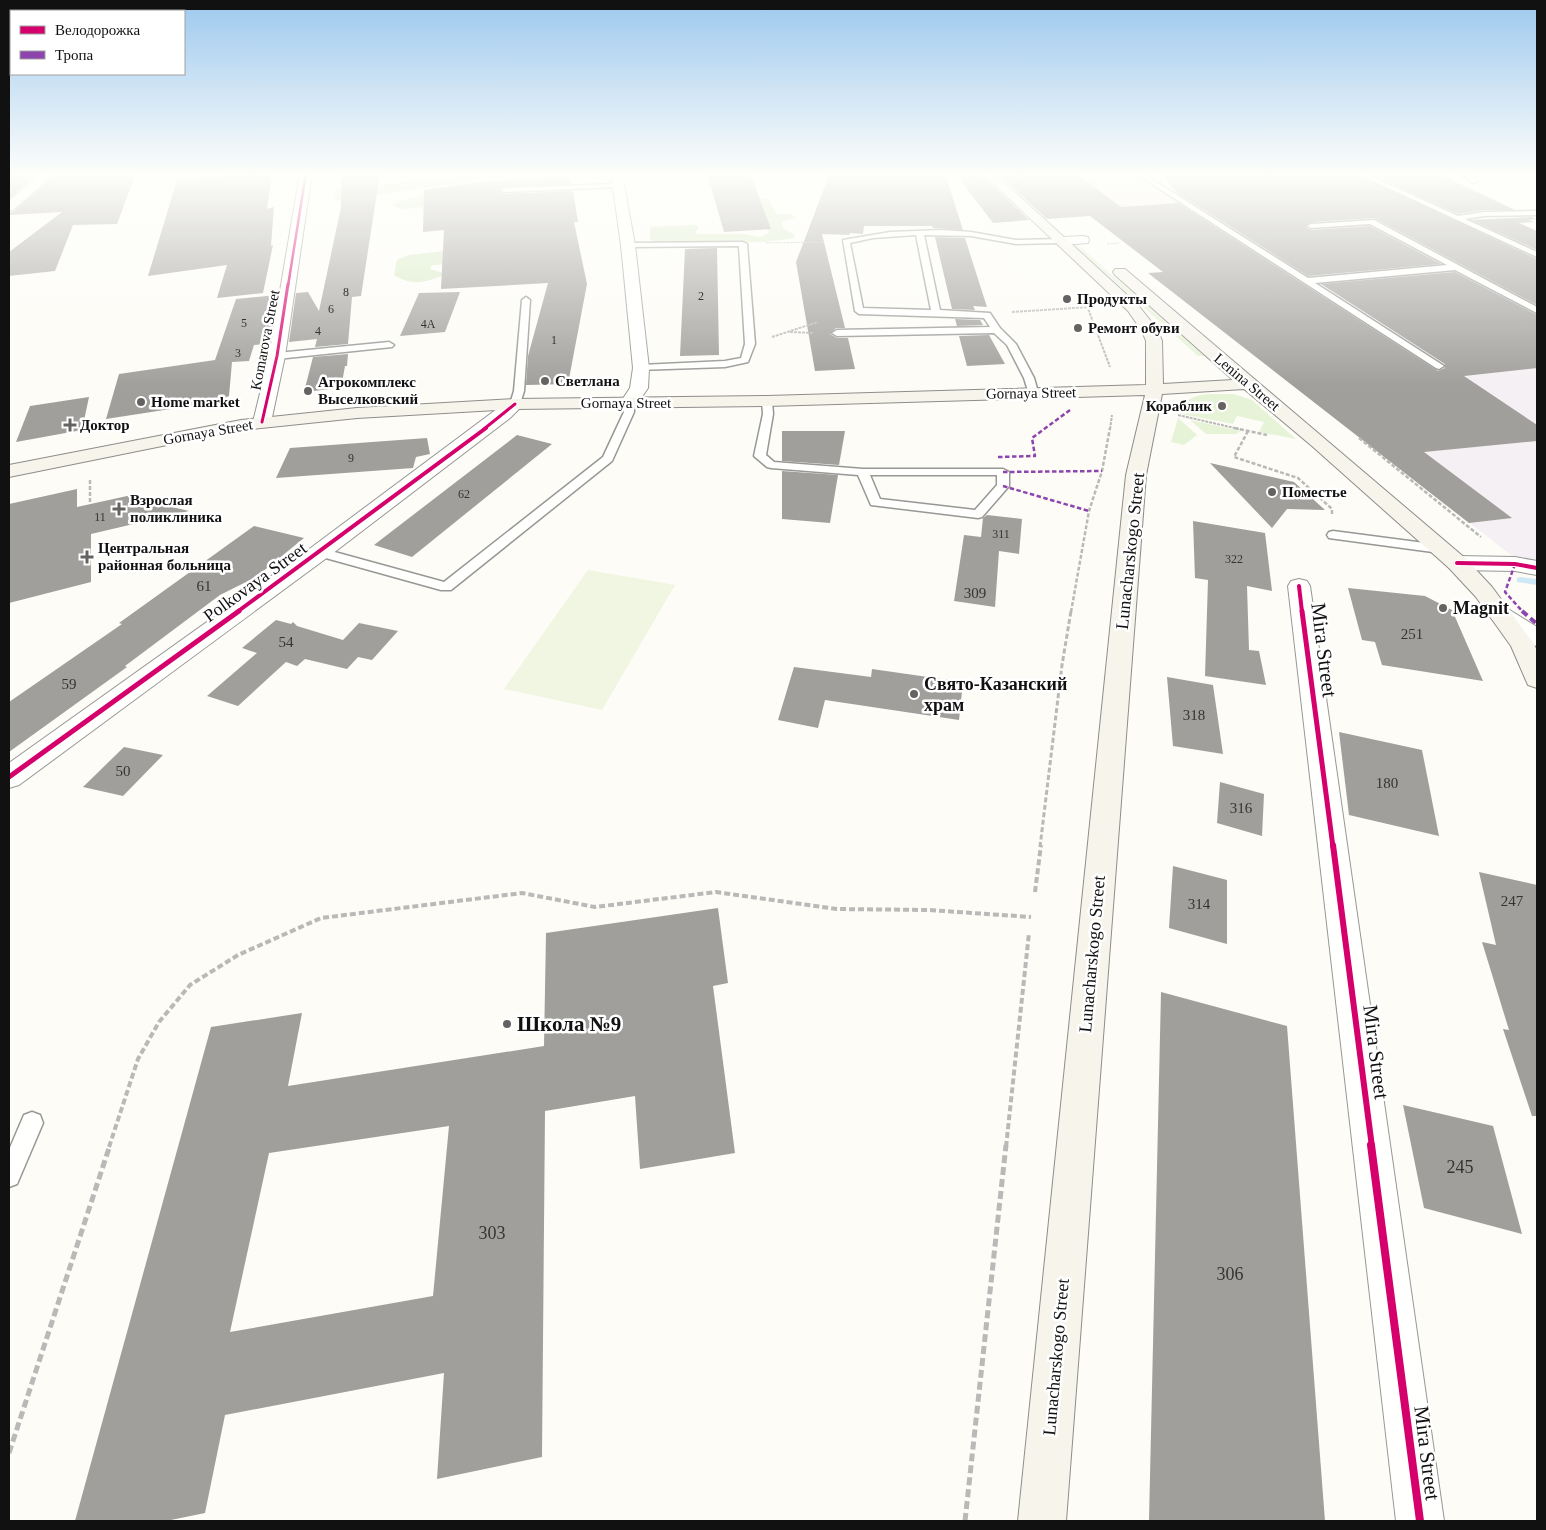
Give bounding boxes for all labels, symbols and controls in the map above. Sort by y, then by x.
legend [10,10,185,75]
text: Велодорожка [55,22,140,38]
text: Тропа [55,47,94,63]
house number: 8 [343,285,349,299]
street label: Komarova Street [247,288,283,392]
house number: 2 [698,289,704,303]
place label: Продукты [1077,291,1147,307]
marker: Продукты [1061,293,1073,305]
house number: 6 [328,302,334,316]
house number: 5 [241,316,247,330]
house number: 4А [421,317,436,331]
place label: Ремонт обуви [1088,320,1180,336]
marker: Ремонт обуви [1072,322,1084,334]
house number: 4 [315,324,321,338]
house number: 1 [551,333,557,347]
house number: 3 [235,346,241,360]
street label: Lenina Street [1211,350,1284,414]
place label: Светлана [555,373,620,389]
place label: Агрокомплекс Выселковский [318,374,418,407]
marker: Светлана [539,375,551,387]
street label: Gornaya Street [986,384,1077,402]
marker: Агрокомплекс Выселковский [302,385,314,397]
place label: Home market [151,394,240,410]
street label: Gornaya Street [581,395,672,411]
marker: Home market [135,396,147,408]
place label: Кораблик [1146,398,1212,414]
marker: Кораблик [1216,400,1228,412]
street label: Gornaya Street [162,416,255,448]
place label: Доктор [80,417,129,433]
marker: Доктор [64,419,76,431]
house number: 9 [348,451,354,465]
street label: Lunacharskogo Street [1112,472,1148,630]
place label: Поместье [1282,484,1347,500]
marker: Поместье [1266,486,1278,498]
house number: 62 [458,487,470,501]
place label: Взрослая поликлиника [130,492,222,525]
marker: Взрослая поликлиника [112,502,126,516]
house number: 11 [94,510,106,524]
house number: 311 [992,527,1010,541]
street label: Polkovaya Street [200,538,310,626]
place label: Центральная районная больница [98,540,232,573]
marker: Центральная районная больница [80,550,94,564]
house number: 322 [1225,552,1243,566]
house number: 61 [197,578,212,594]
house number: 309 [964,585,986,601]
place label: Magnit [1453,598,1509,618]
street label: Mira Street [1306,601,1342,699]
marker: Magnit [1437,602,1449,614]
house number: 251 [1401,626,1423,642]
house number: 54 [279,634,294,650]
place label: Свято-Казанский храм [924,674,1067,715]
house number: 59 [62,676,77,692]
marker: Свято-Казанский храм [908,688,920,700]
house number: 318 [1183,707,1205,723]
house number: 50 [116,763,131,779]
house number: 180 [1376,775,1398,791]
house number: 316 [1230,800,1253,816]
street label: Lunacharskogo Street [1075,875,1109,1033]
house number: 247 [1501,893,1524,909]
house number: 314 [1188,896,1211,912]
street label: Mira Street [1358,1003,1394,1101]
place label: Школа №9 [517,1012,621,1036]
marker: Школа №9 [501,1018,513,1030]
house number: 245 [1447,1157,1474,1177]
house number: 303 [479,1223,506,1243]
house number: 306 [1217,1264,1244,1284]
street label: Lunacharskogo Street [1039,1278,1073,1436]
street label: Mira Street [1409,1404,1445,1502]

